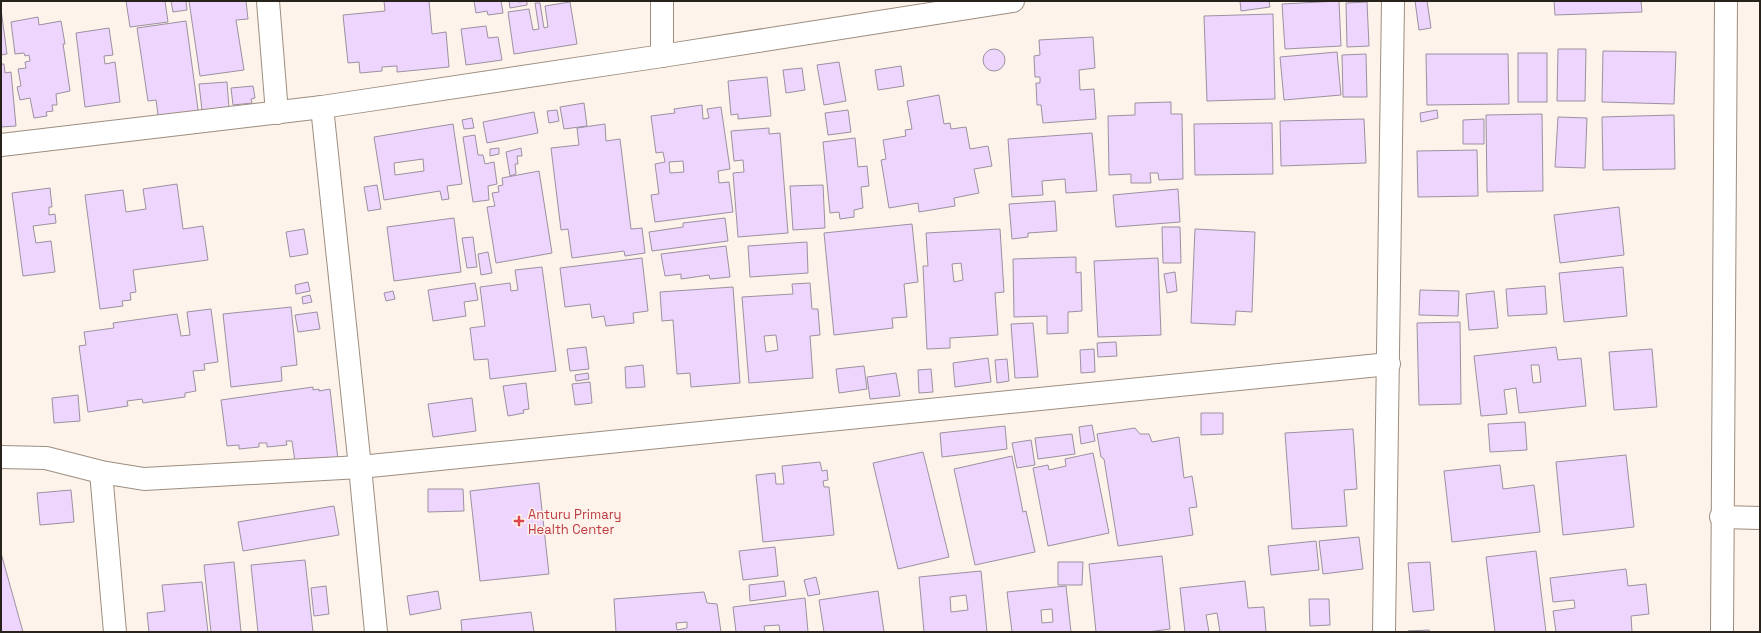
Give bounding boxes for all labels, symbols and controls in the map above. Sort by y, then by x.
place label: Anturu Primary Health Center [528,506,622,538]
marker: Anturu Primary Health Center [513,515,525,527]

